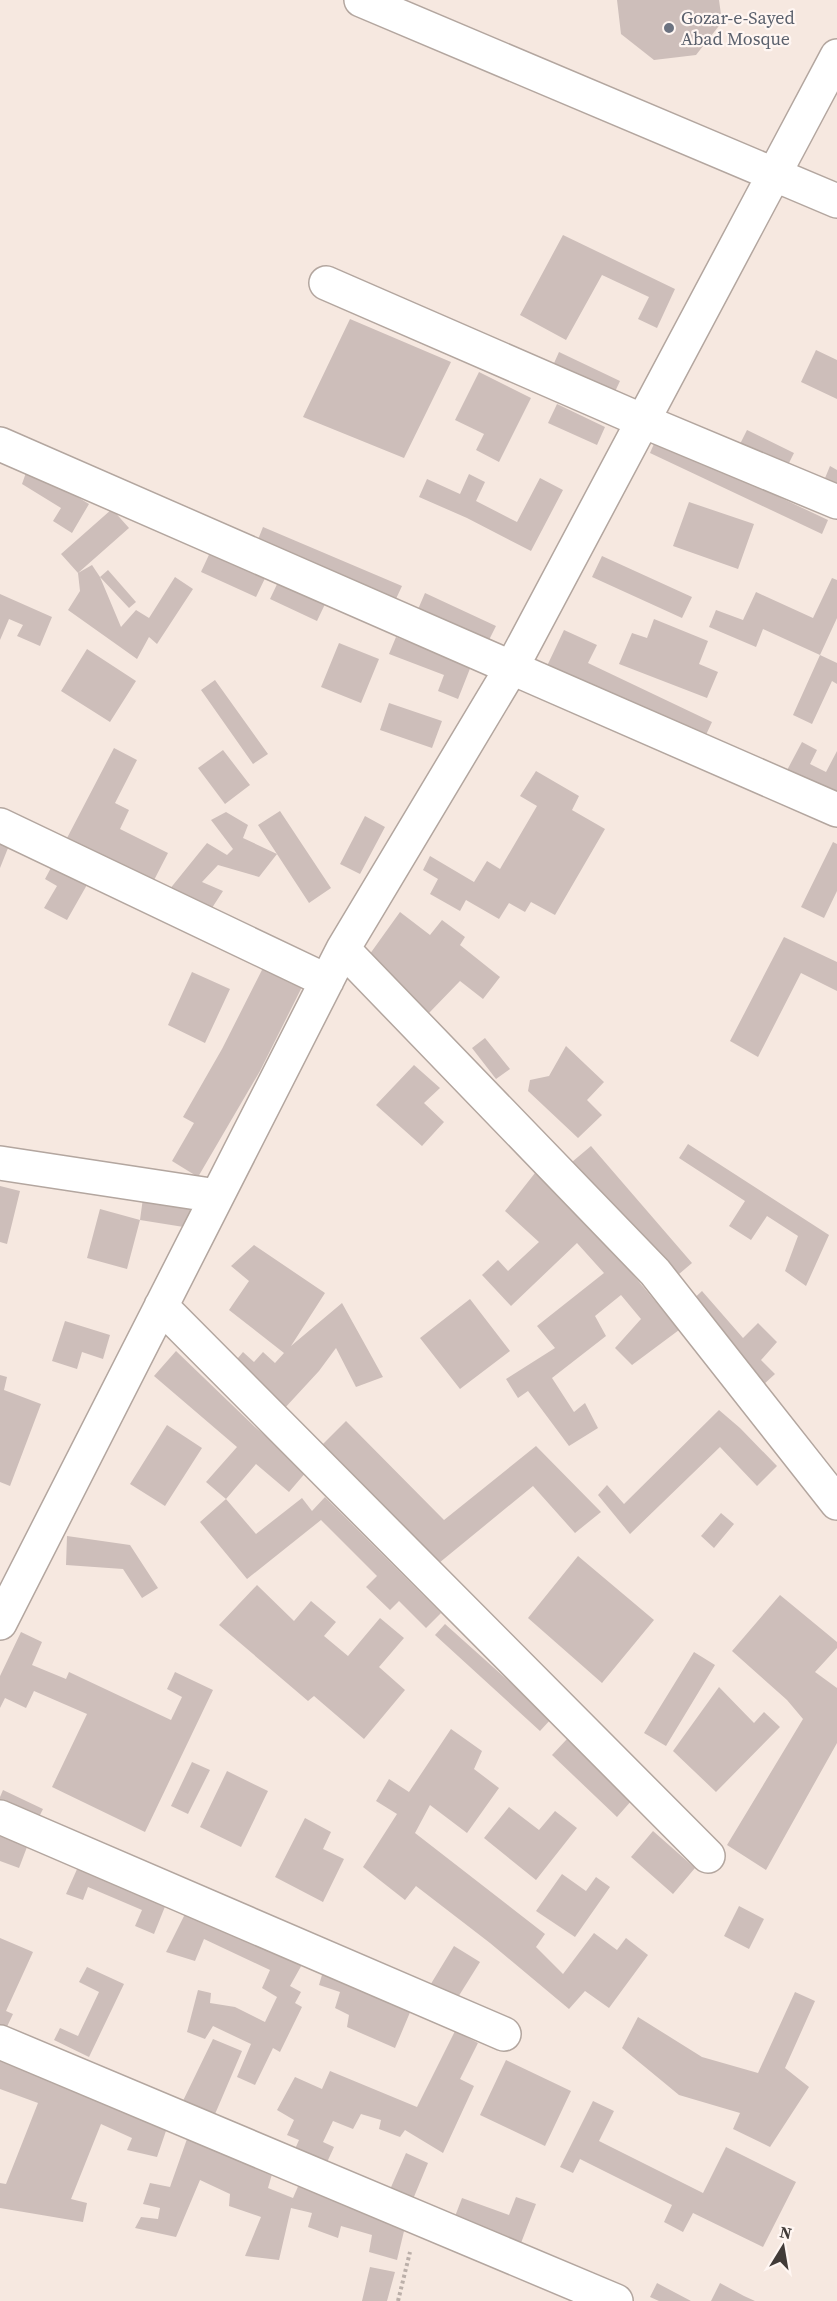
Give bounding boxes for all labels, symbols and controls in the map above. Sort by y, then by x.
place label: Gozar-e-Sayed Abad Mosque [681,5,795,51]
marker: Gozar-e-Sayed Abad Mosque [662,21,676,35]
north arrow [753,2217,813,2277]
text: N [778,2220,794,2244]

